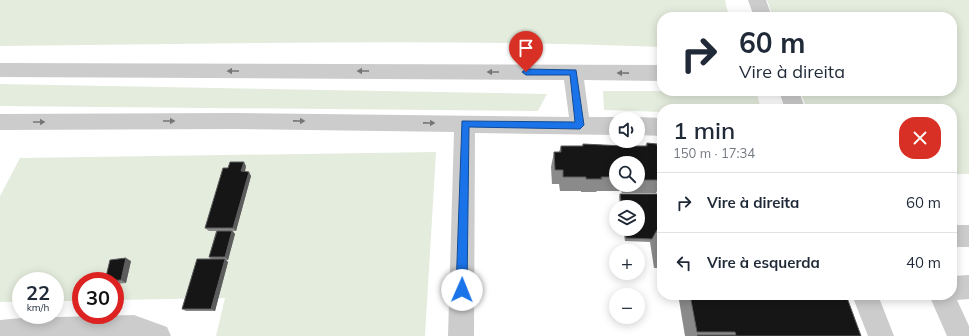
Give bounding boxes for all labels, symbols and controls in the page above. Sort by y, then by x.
text: 60 m [739,25,805,60]
icon: right [673,28,725,80]
pin [509,31,543,72]
icon: arrive [515,37,537,59]
text: Vire à direita [739,60,845,83]
one-way arrow [226,68,239,74]
one-way arrow [356,68,369,74]
one-way arrow [486,69,499,75]
one-way arrow [617,69,629,76]
map controls [609,112,645,324]
button: sound [609,112,645,148]
text: 1 min [673,115,735,145]
button: close [899,117,941,159]
one-way arrow [163,118,176,124]
one-way arrow [293,118,306,124]
one-way arrow [33,119,46,125]
one-way arrow [423,120,436,126]
text: 150 m · 17:34 [673,145,755,161]
button: search [609,156,645,192]
icon: right [673,192,695,214]
text: Vire à direita [707,193,799,212]
text: 60 m [906,193,941,212]
button: layers [609,200,645,236]
button: + [609,244,645,280]
icon: left [673,252,695,274]
text: Vire à esquerda [707,253,820,272]
text: 40 m [906,253,941,272]
position arrow [441,269,483,311]
speed limit sign: 30 [72,272,124,324]
text: 22 [26,280,50,305]
button: − [609,288,645,324]
text: km/h [27,301,49,314]

